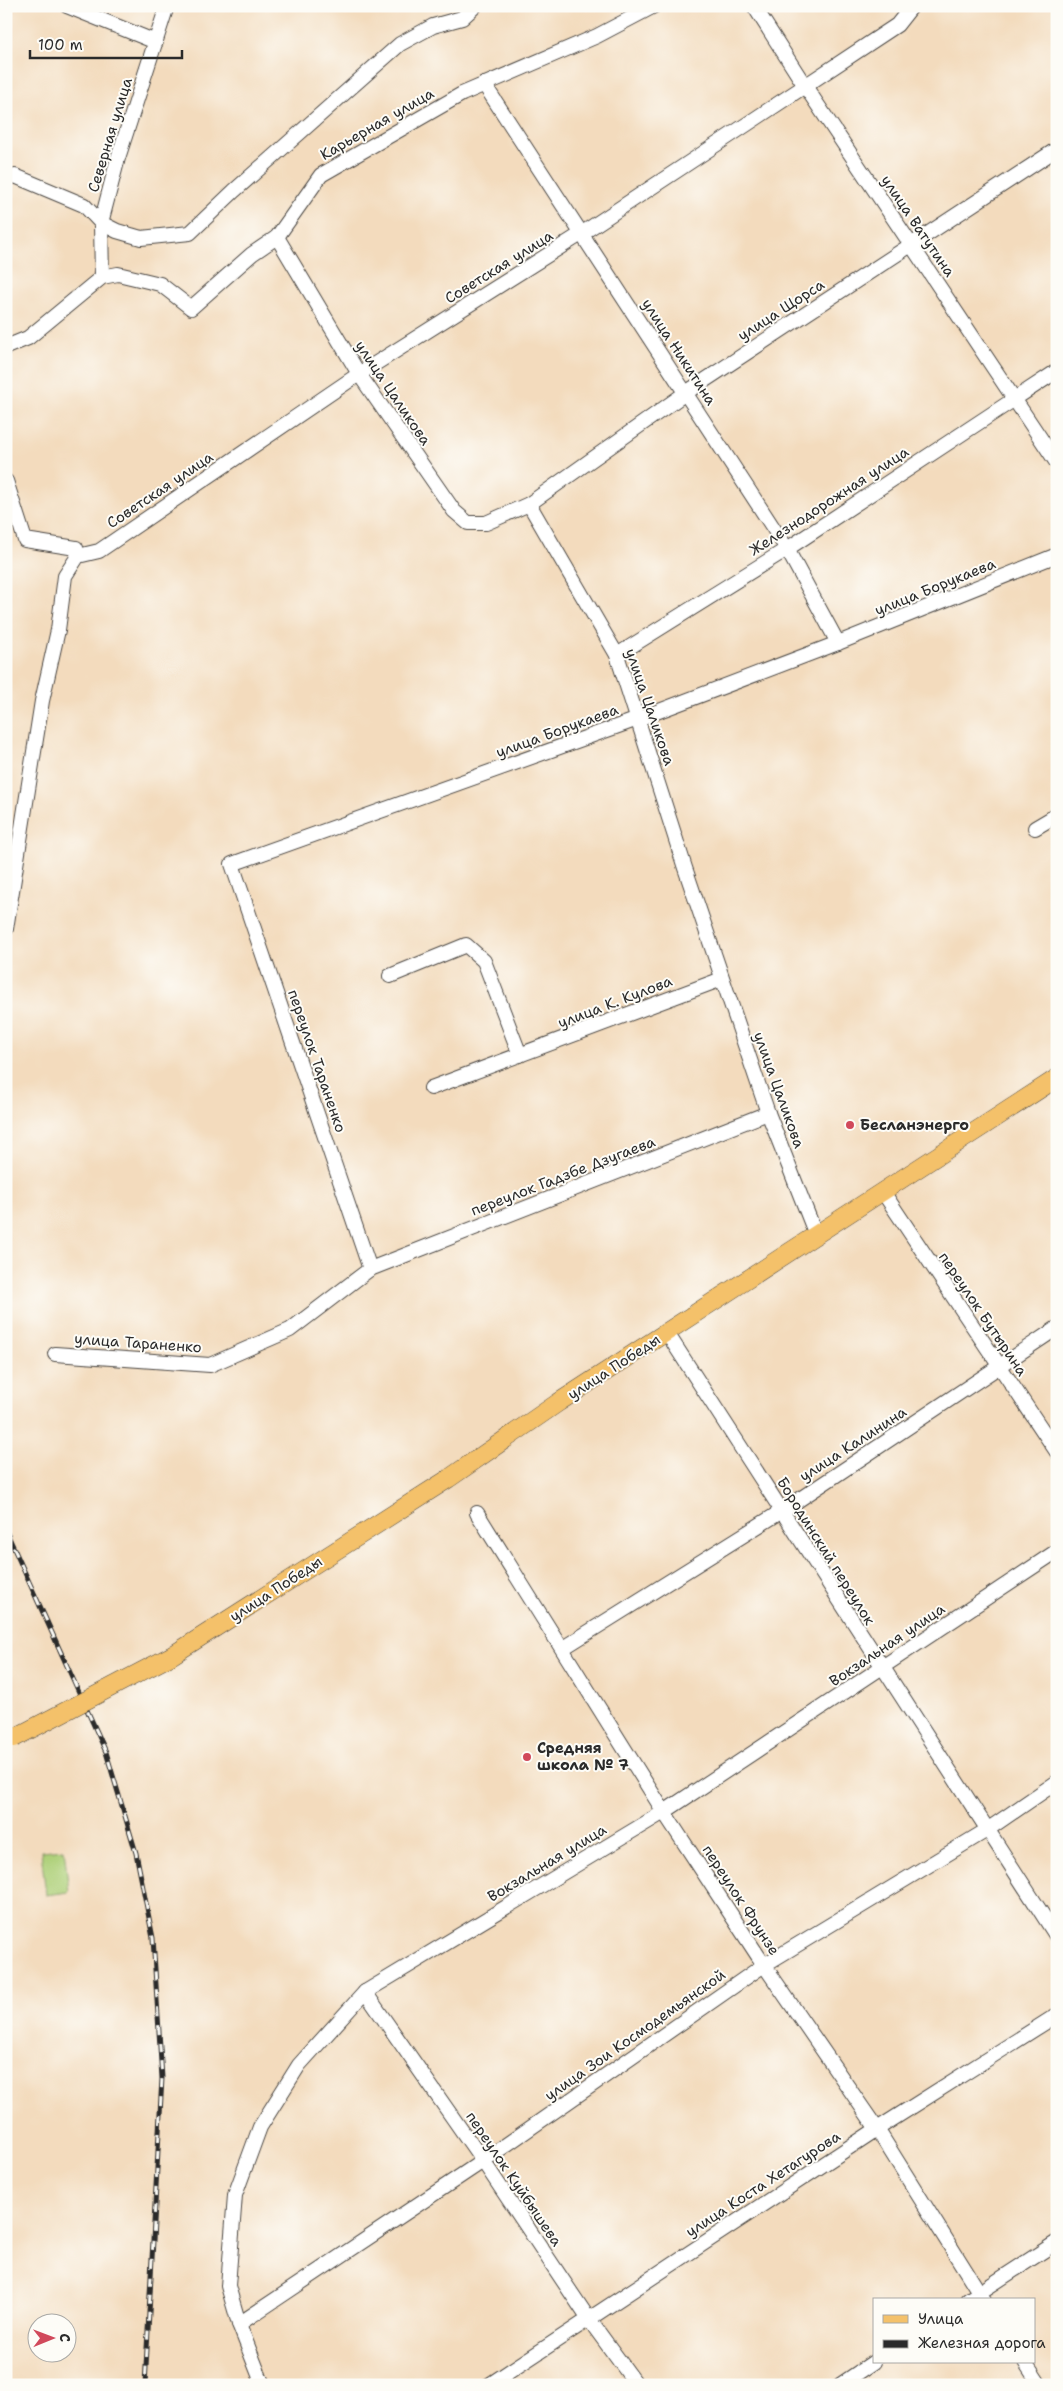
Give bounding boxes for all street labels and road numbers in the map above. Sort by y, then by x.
street label: Северная улица [83,75,137,195]
street label: Карьерная улица [316,83,438,165]
street label: улица Ватутина [876,171,960,281]
street label: Советская улица [441,225,557,308]
street label: улица Щорса [734,274,829,345]
street label: улица Никитина [637,295,721,410]
street label: улица Цаликова [350,337,436,450]
street label: Железнодорожная улица [745,441,913,560]
street label: Советская улица [103,447,218,533]
street label: улица Борукаева [872,553,999,620]
street label: улица Цаликова [621,646,680,769]
street label: улица Борукаева [493,699,622,762]
street label: улица К. Кулова [555,971,676,1033]
street label: переулок Тараненко [283,987,351,1135]
street label: улица Цаликова [749,1029,810,1152]
street label: переулок Гадзбе Дзугаева [468,1131,659,1220]
street label: переулок Бутырина [934,1248,1032,1381]
street label: улица Тараненко [74,1329,202,1357]
street label: улица Победы [564,1330,664,1404]
street label: улица Калинина [796,1402,911,1486]
street label: Бородинский переулок [772,1473,880,1629]
street label: улица Победы [226,1552,326,1626]
street label: Вокзальная улица [825,1598,949,1691]
street label: Вокзальная улица [484,1819,611,1906]
street label: переулок Фрунзе [698,1841,784,1959]
street label: улица Зои Космодемьянской [541,1965,730,2105]
street label: переулок Куйбышева [461,2108,567,2251]
street label: улица Коста Хетагурова [682,2126,845,2242]

